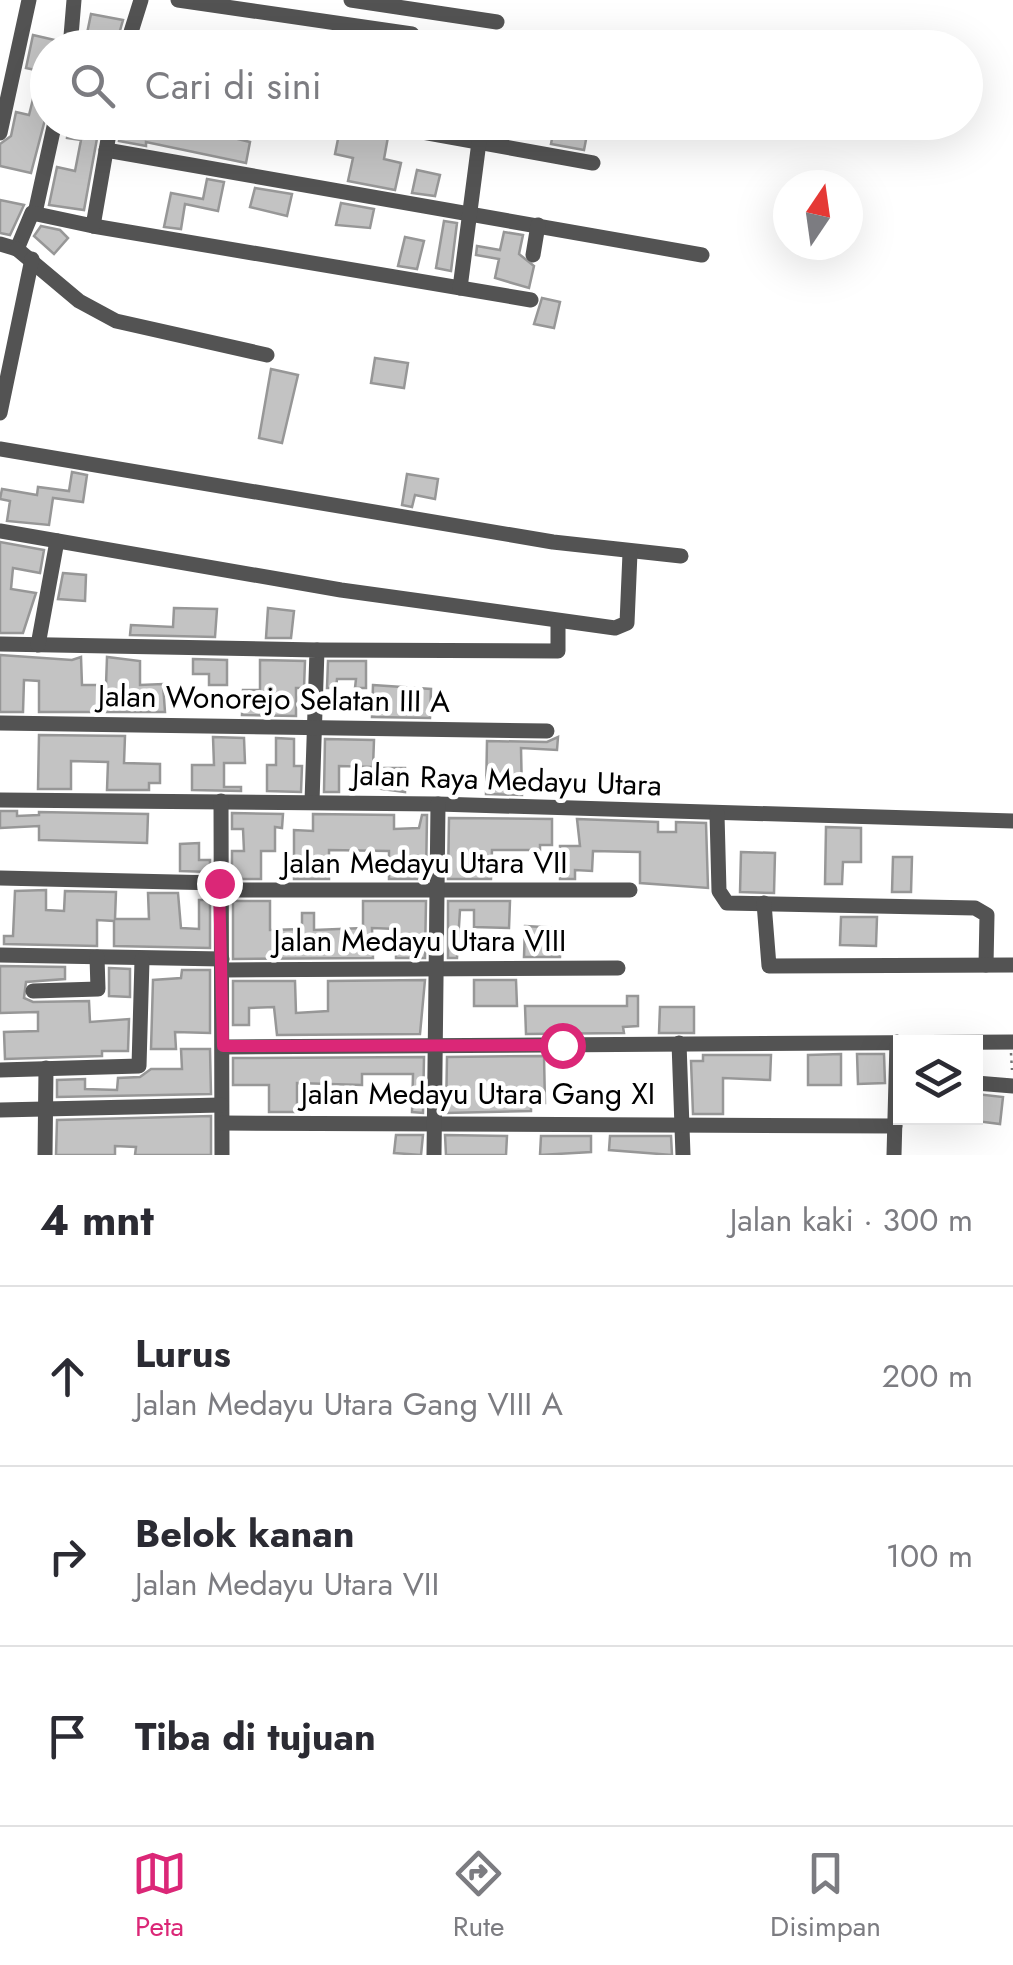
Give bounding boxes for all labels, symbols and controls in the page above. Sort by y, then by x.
search box [30,30,983,140]
icon: search [65,58,120,113]
text: Cari di sini [145,58,322,113]
north arrow [773,170,863,260]
street label: Jalan Wonorejo Selatan III A [94,674,451,723]
street label: Jalan Raya Medayu Utara [348,752,662,806]
street label: Jalan Medayu Utara VII [278,841,568,884]
route end [197,861,243,907]
street label: Jalan Medayu Utara VIII [270,919,566,962]
route start [540,1023,586,1069]
map controls [893,1035,983,1125]
button: layers [893,1035,983,1125]
street label: Jalan Medayu Utara Gang XI [297,1072,655,1115]
text: 4 mnt [40,1190,154,1251]
text: Jalan kaki · 300 m [730,1197,973,1243]
text: Lurus [135,1326,231,1381]
icon: ahead [40,1349,95,1404]
text: 200 m [882,1353,973,1399]
text: Jalan Medayu Utara Gang VIII A [135,1381,563,1427]
text: Belok kanan [135,1506,355,1561]
icon: right [40,1529,95,1584]
text: 100 m [886,1533,973,1579]
text: Jalan Medayu Utara VII [135,1561,439,1607]
icon: arrive [40,1709,95,1764]
text: Tiba di tujuan [135,1709,376,1764]
tab: Peta [132,1846,187,1947]
tab: Rute [451,1846,506,1947]
tab: Disimpan [770,1846,881,1947]

